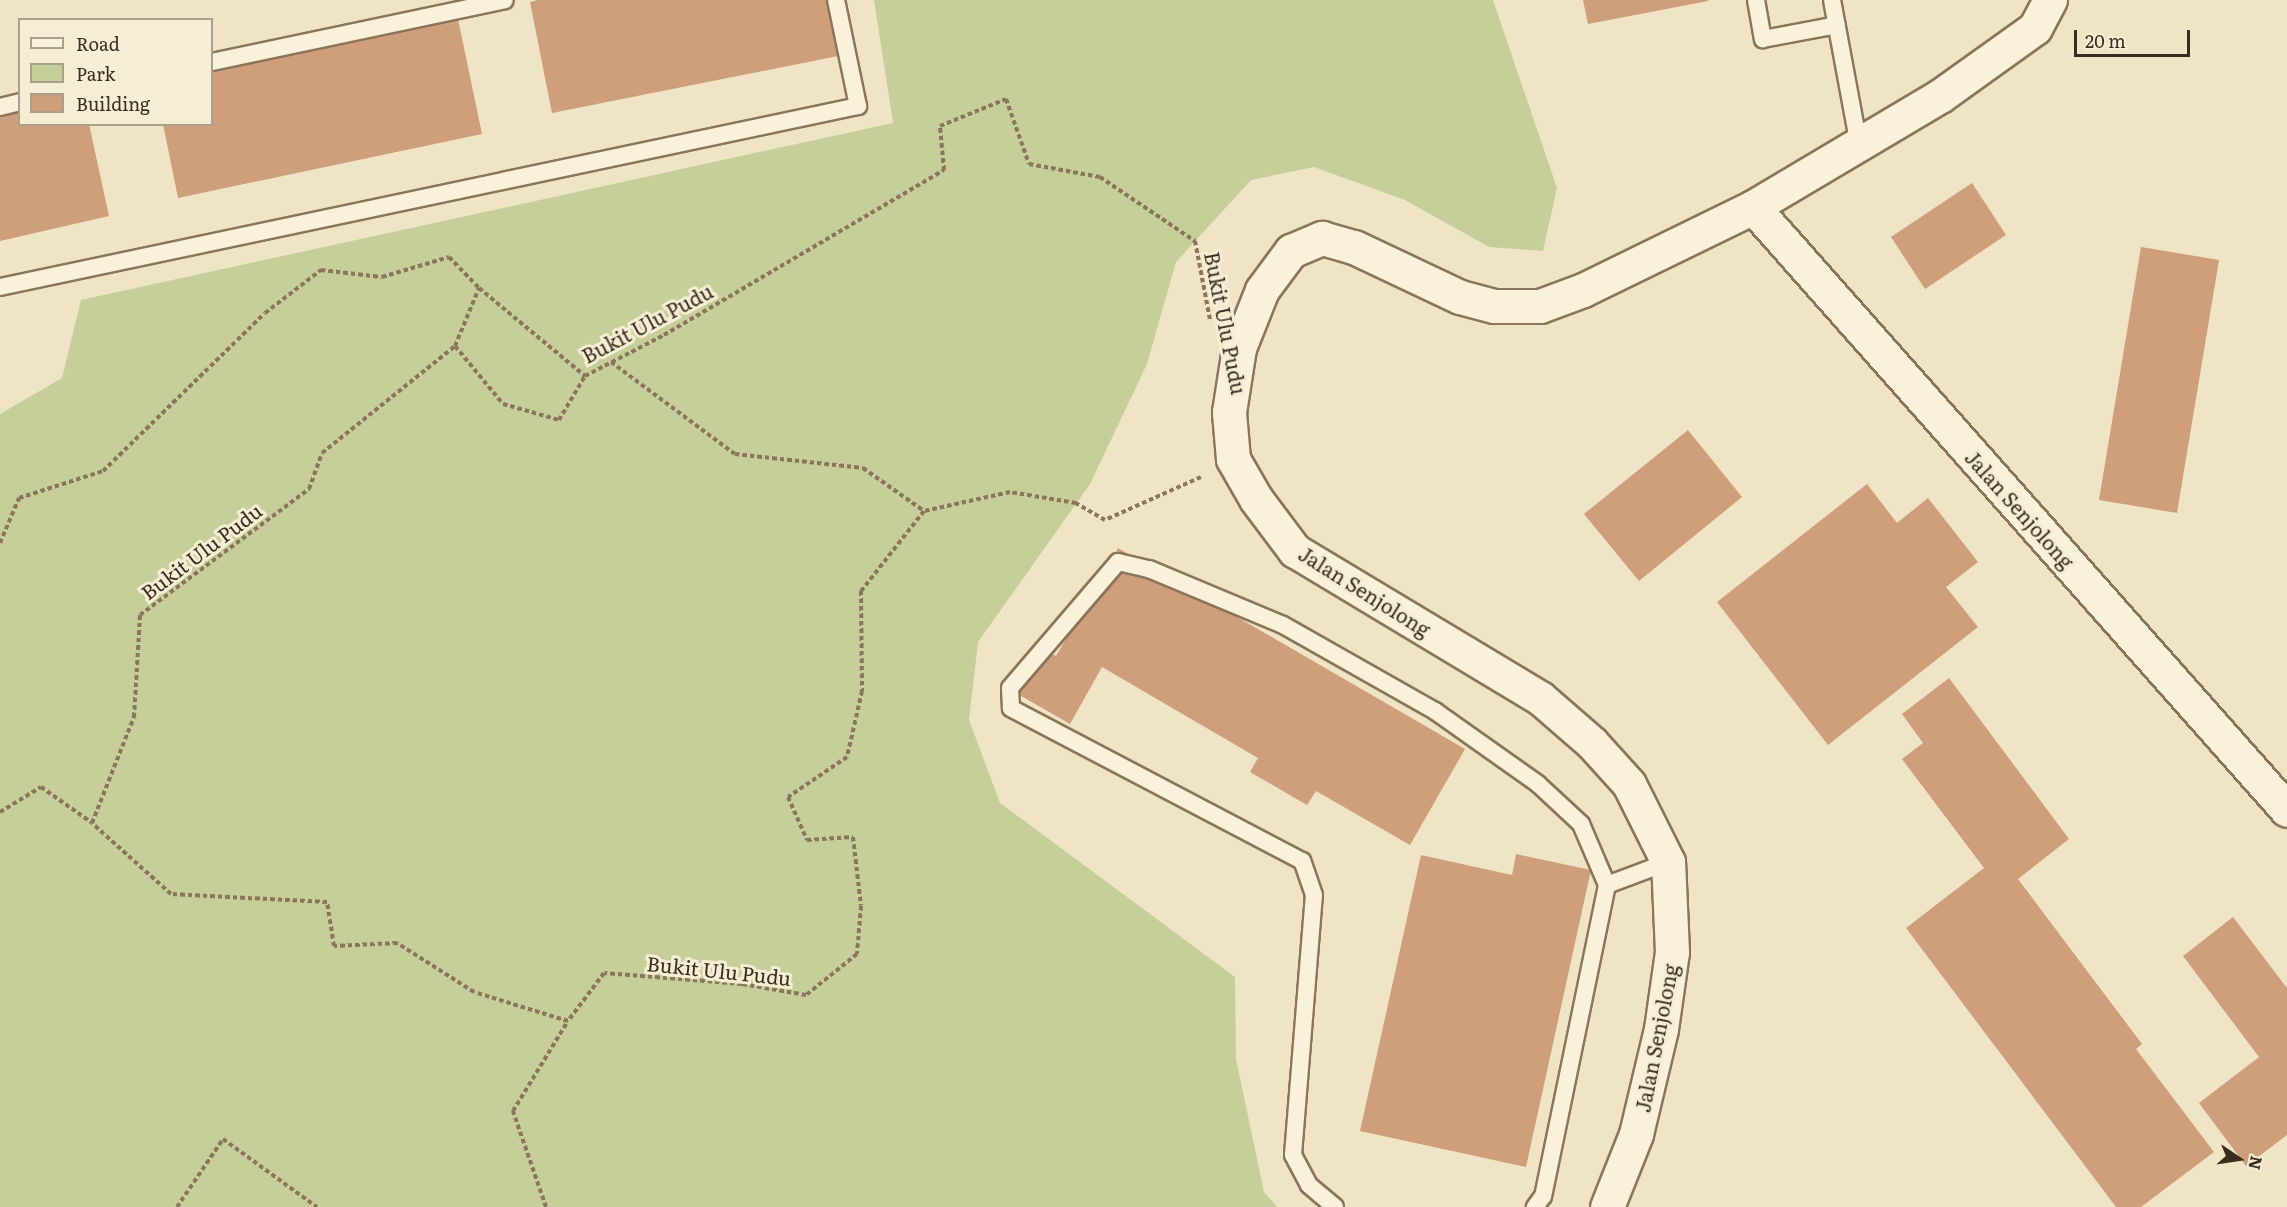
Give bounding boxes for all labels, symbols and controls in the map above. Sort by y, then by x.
legend [18,18,213,126]
scale bar [2077,18,2192,56]
text: 20 m [2085,27,2126,54]
text: Road [76,30,120,57]
text: Park [76,60,115,87]
text: Building [76,90,150,117]
street label: Bukit Ulu Pudu [1200,250,1252,396]
street label: Bukit Ulu Pudu [577,278,717,368]
street label: Jalan Senjolong [1961,445,2079,573]
street label: Bukit Ulu Pudu [136,498,266,604]
street label: Jalan Senjolong [1295,541,1435,641]
street label: Bukit Ulu Pudu [646,950,792,990]
street label: Jalan Senjolong [1630,962,1682,1114]
north arrow [2209,1129,2269,1189]
text: N [2243,1154,2270,1172]

